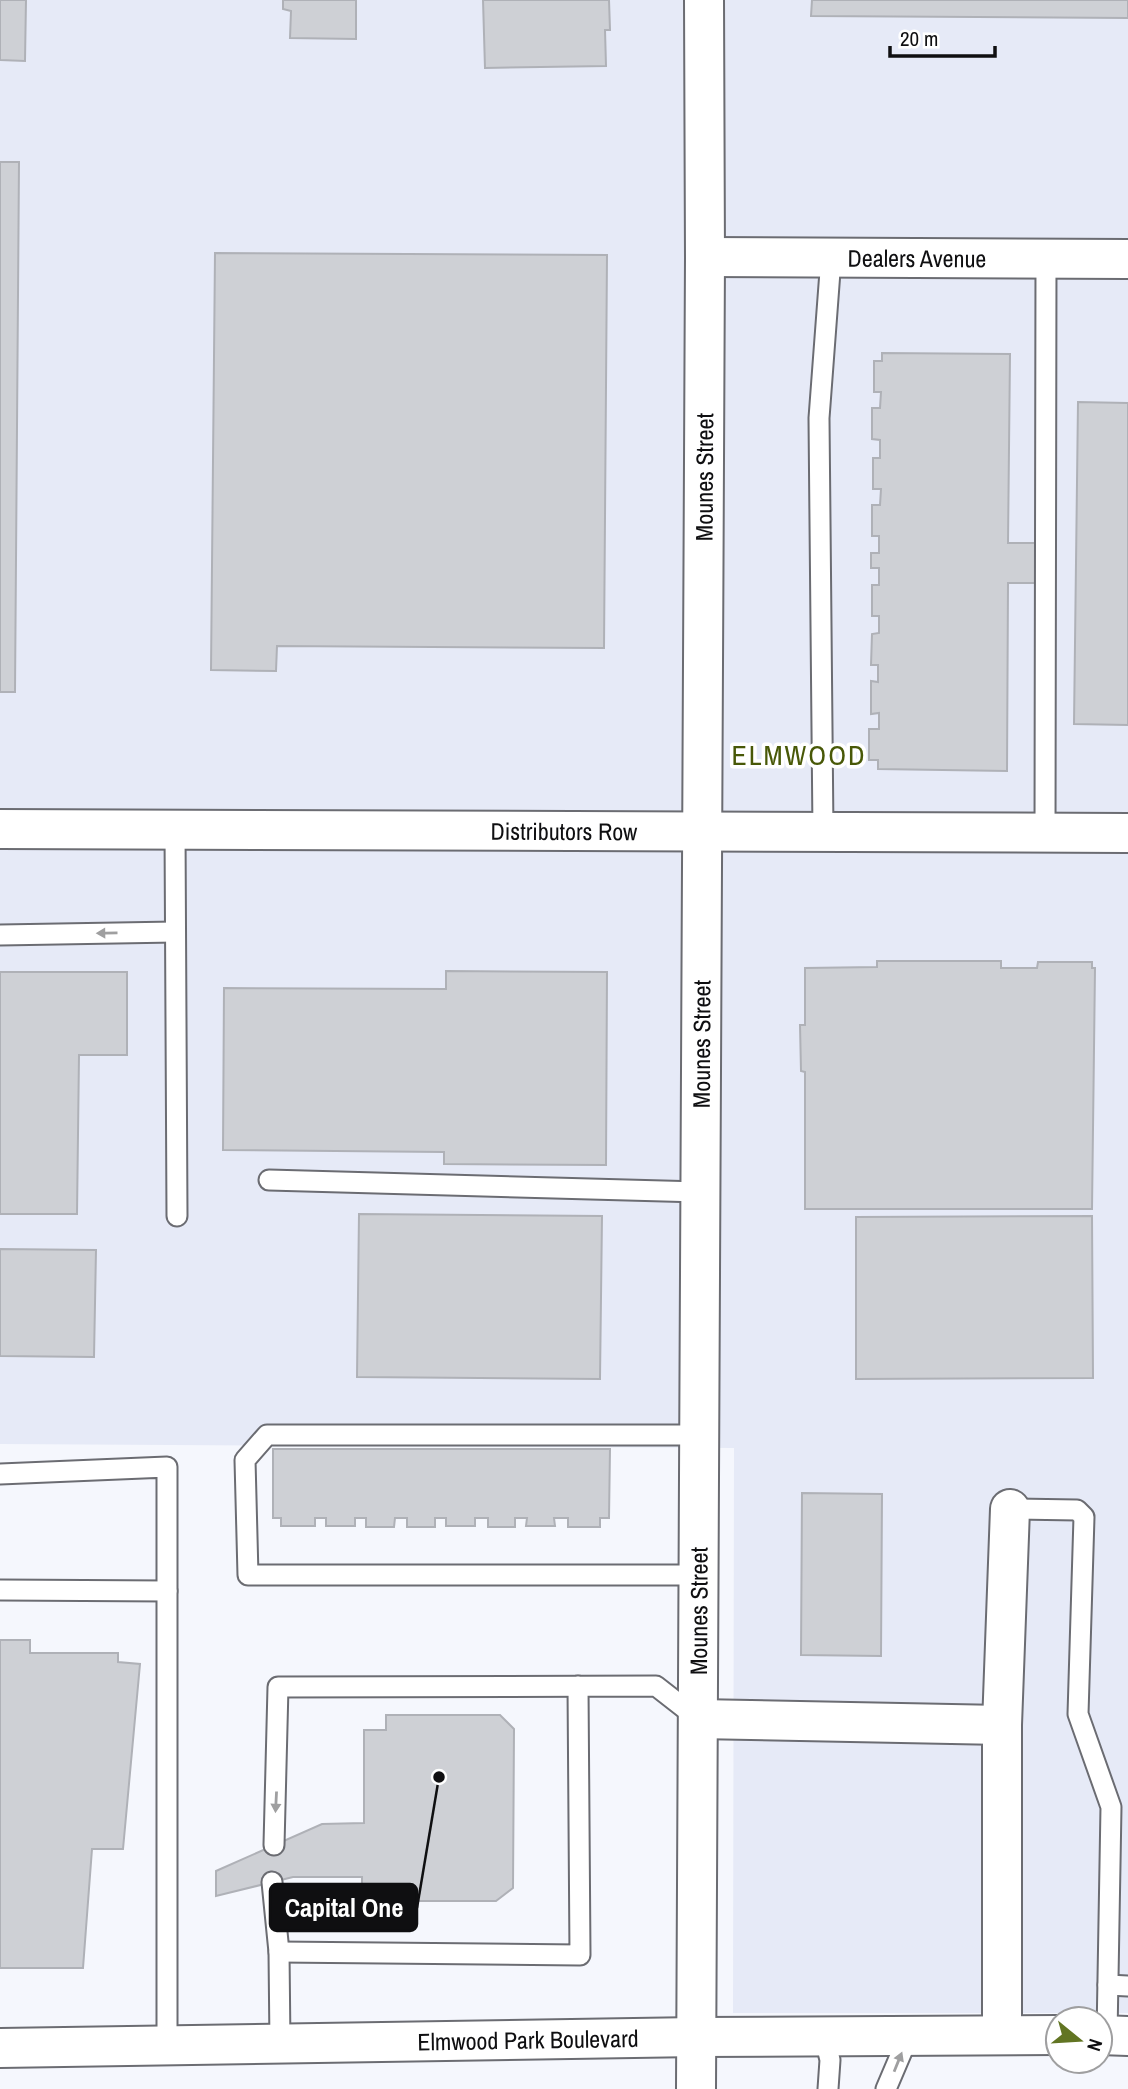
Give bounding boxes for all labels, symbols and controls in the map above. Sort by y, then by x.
scale bar [890,14,995,58]
text: 20 m [900,24,938,53]
street label: Dealers Avenue [848,242,986,274]
street label: Mounes Street [688,412,720,541]
district label: ELMWOOD [731,736,867,774]
street label: Distributors Row [491,815,638,847]
one-way arrow [96,927,118,939]
street label: Mounes Street [685,979,717,1108]
street label: Mounes Street [682,1546,715,1675]
one-way arrow [270,1791,281,1813]
callout: Capital One [270,1884,417,1931]
text: Capital One [285,1890,403,1925]
north arrow [1044,2005,1114,2075]
street label: Elmwood Park Boulevard [417,2022,639,2057]
text: N [1081,2036,1109,2055]
one-way arrow [893,2051,904,2072]

